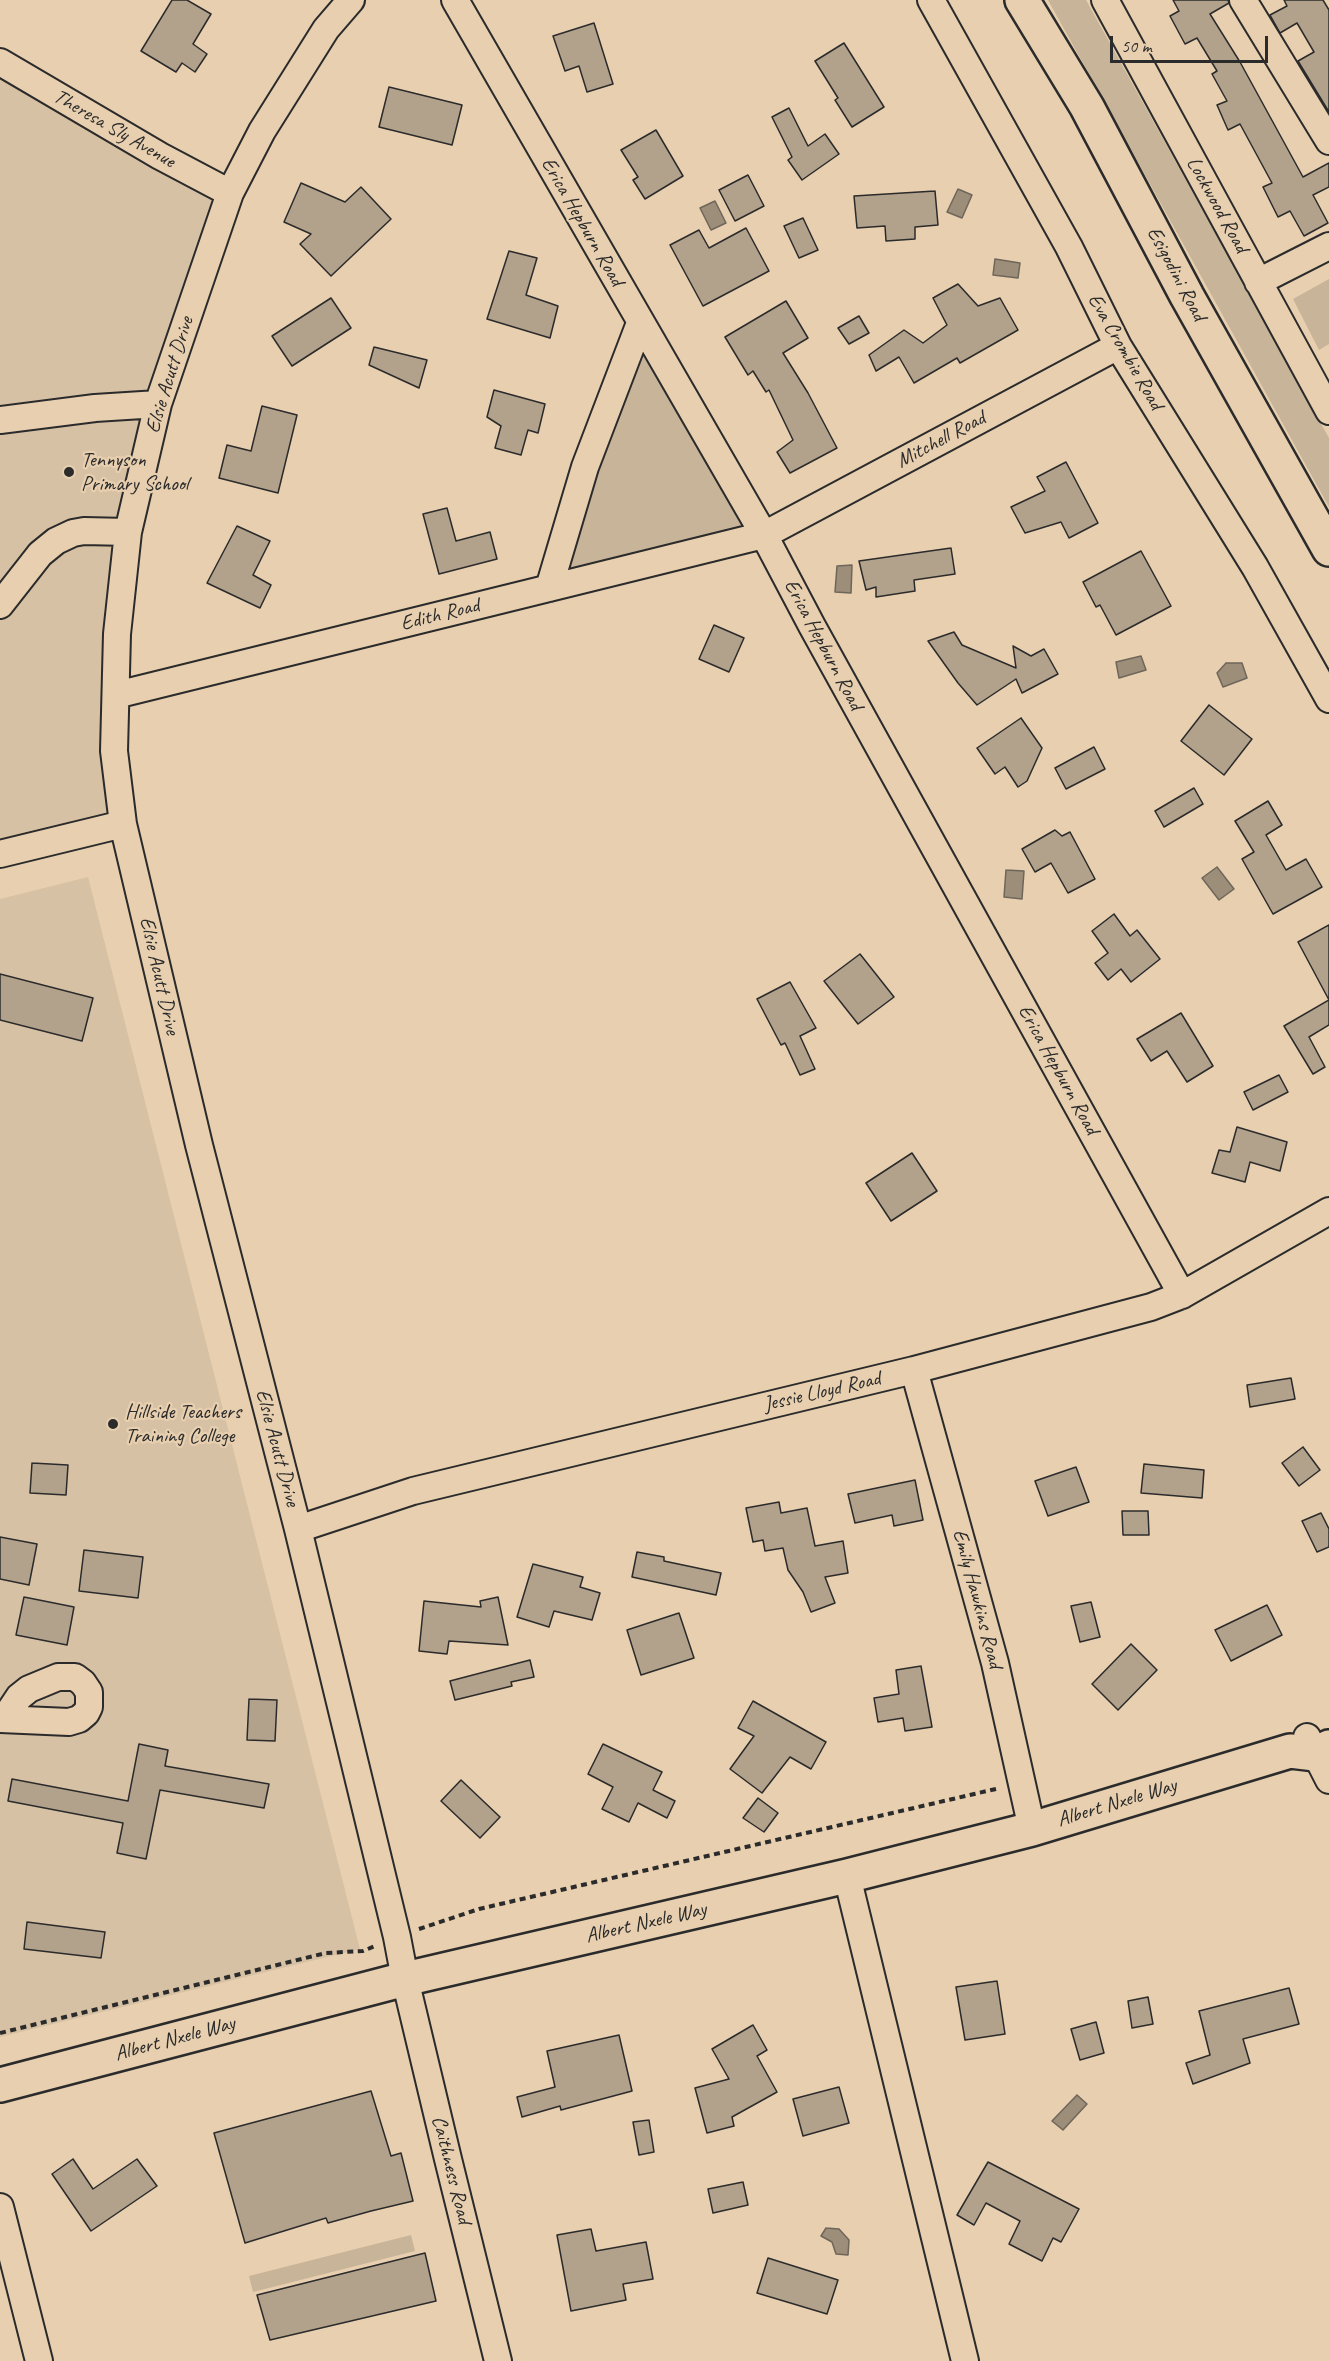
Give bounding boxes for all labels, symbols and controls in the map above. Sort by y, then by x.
scale bar [1113,24,1270,62]
text: 50 m [1121,35,1152,57]
street label: Theresa Sly Avenue [49,84,179,174]
street label: Erica Hepburn Road [535,153,629,291]
street label: Lockwood Road [1180,153,1254,257]
street label: Esigodini Road [1141,223,1211,325]
street label: Eva Crombie Road [1082,290,1168,414]
street label: Elsie Acutt Drive [140,314,200,436]
street label: Mitchell Road [892,406,990,474]
place label: Tennyson Primary School [81,447,189,497]
marker: Tennyson Primary School [62,465,76,479]
street label: Erica Hepburn Road [778,575,868,715]
street label: Edith Road [398,593,482,637]
street label: Elsie Acutt Drive [133,915,185,1037]
street label: Erica Hepburn Road [1012,1001,1104,1139]
street label: Jessie Lloyd Road [761,1366,883,1418]
street label: Elsie Acutt Drive [249,1387,305,1509]
place label: Hillside Teachers Training College [125,1399,241,1449]
marker: Hillside Teachers Training College [106,1417,120,1431]
street label: Emily Hawkins Road [946,1527,1008,1671]
street label: Albert Nxele Way [1054,1773,1180,1833]
street label: Albert Nxele Way [583,1897,709,1949]
street label: Albert Nxele Way [112,2011,238,2067]
street label: Caithness Road [425,2113,477,2227]

